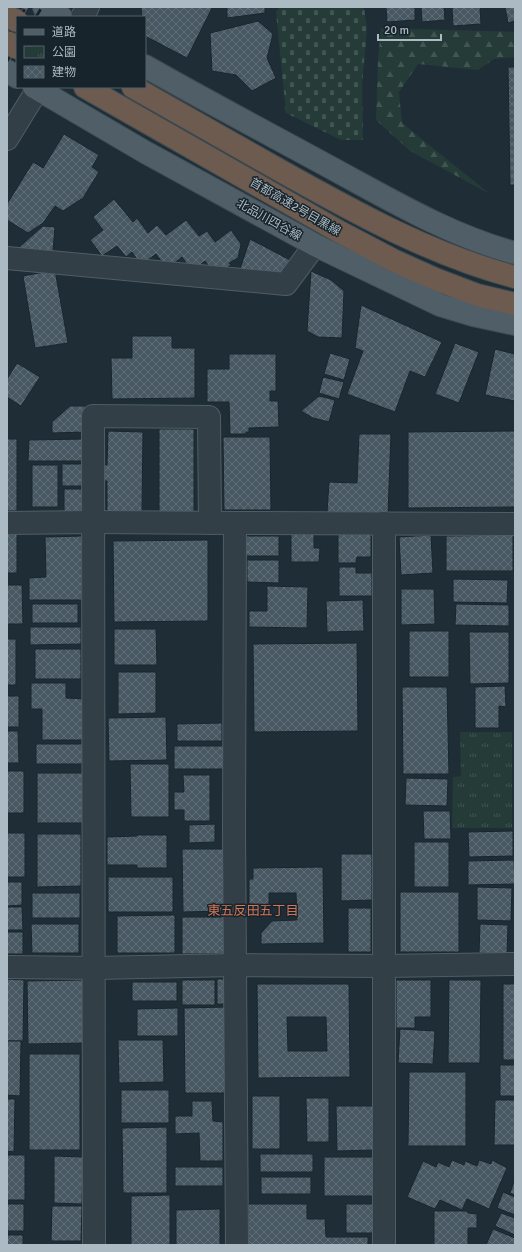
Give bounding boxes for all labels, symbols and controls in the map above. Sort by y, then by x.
legend [16,16,146,88]
scale bar [378,16,441,42]
text: 20 m [384,23,409,38]
text: 道路 [52,25,76,40]
text: 公園 [52,45,76,60]
text: 建物 [52,65,76,80]
street label: 首都高速2号目黒線 [247,175,343,239]
street label: 北品川四谷線 [234,196,304,244]
district label: 東五反田五丁目 [207,903,299,919]

